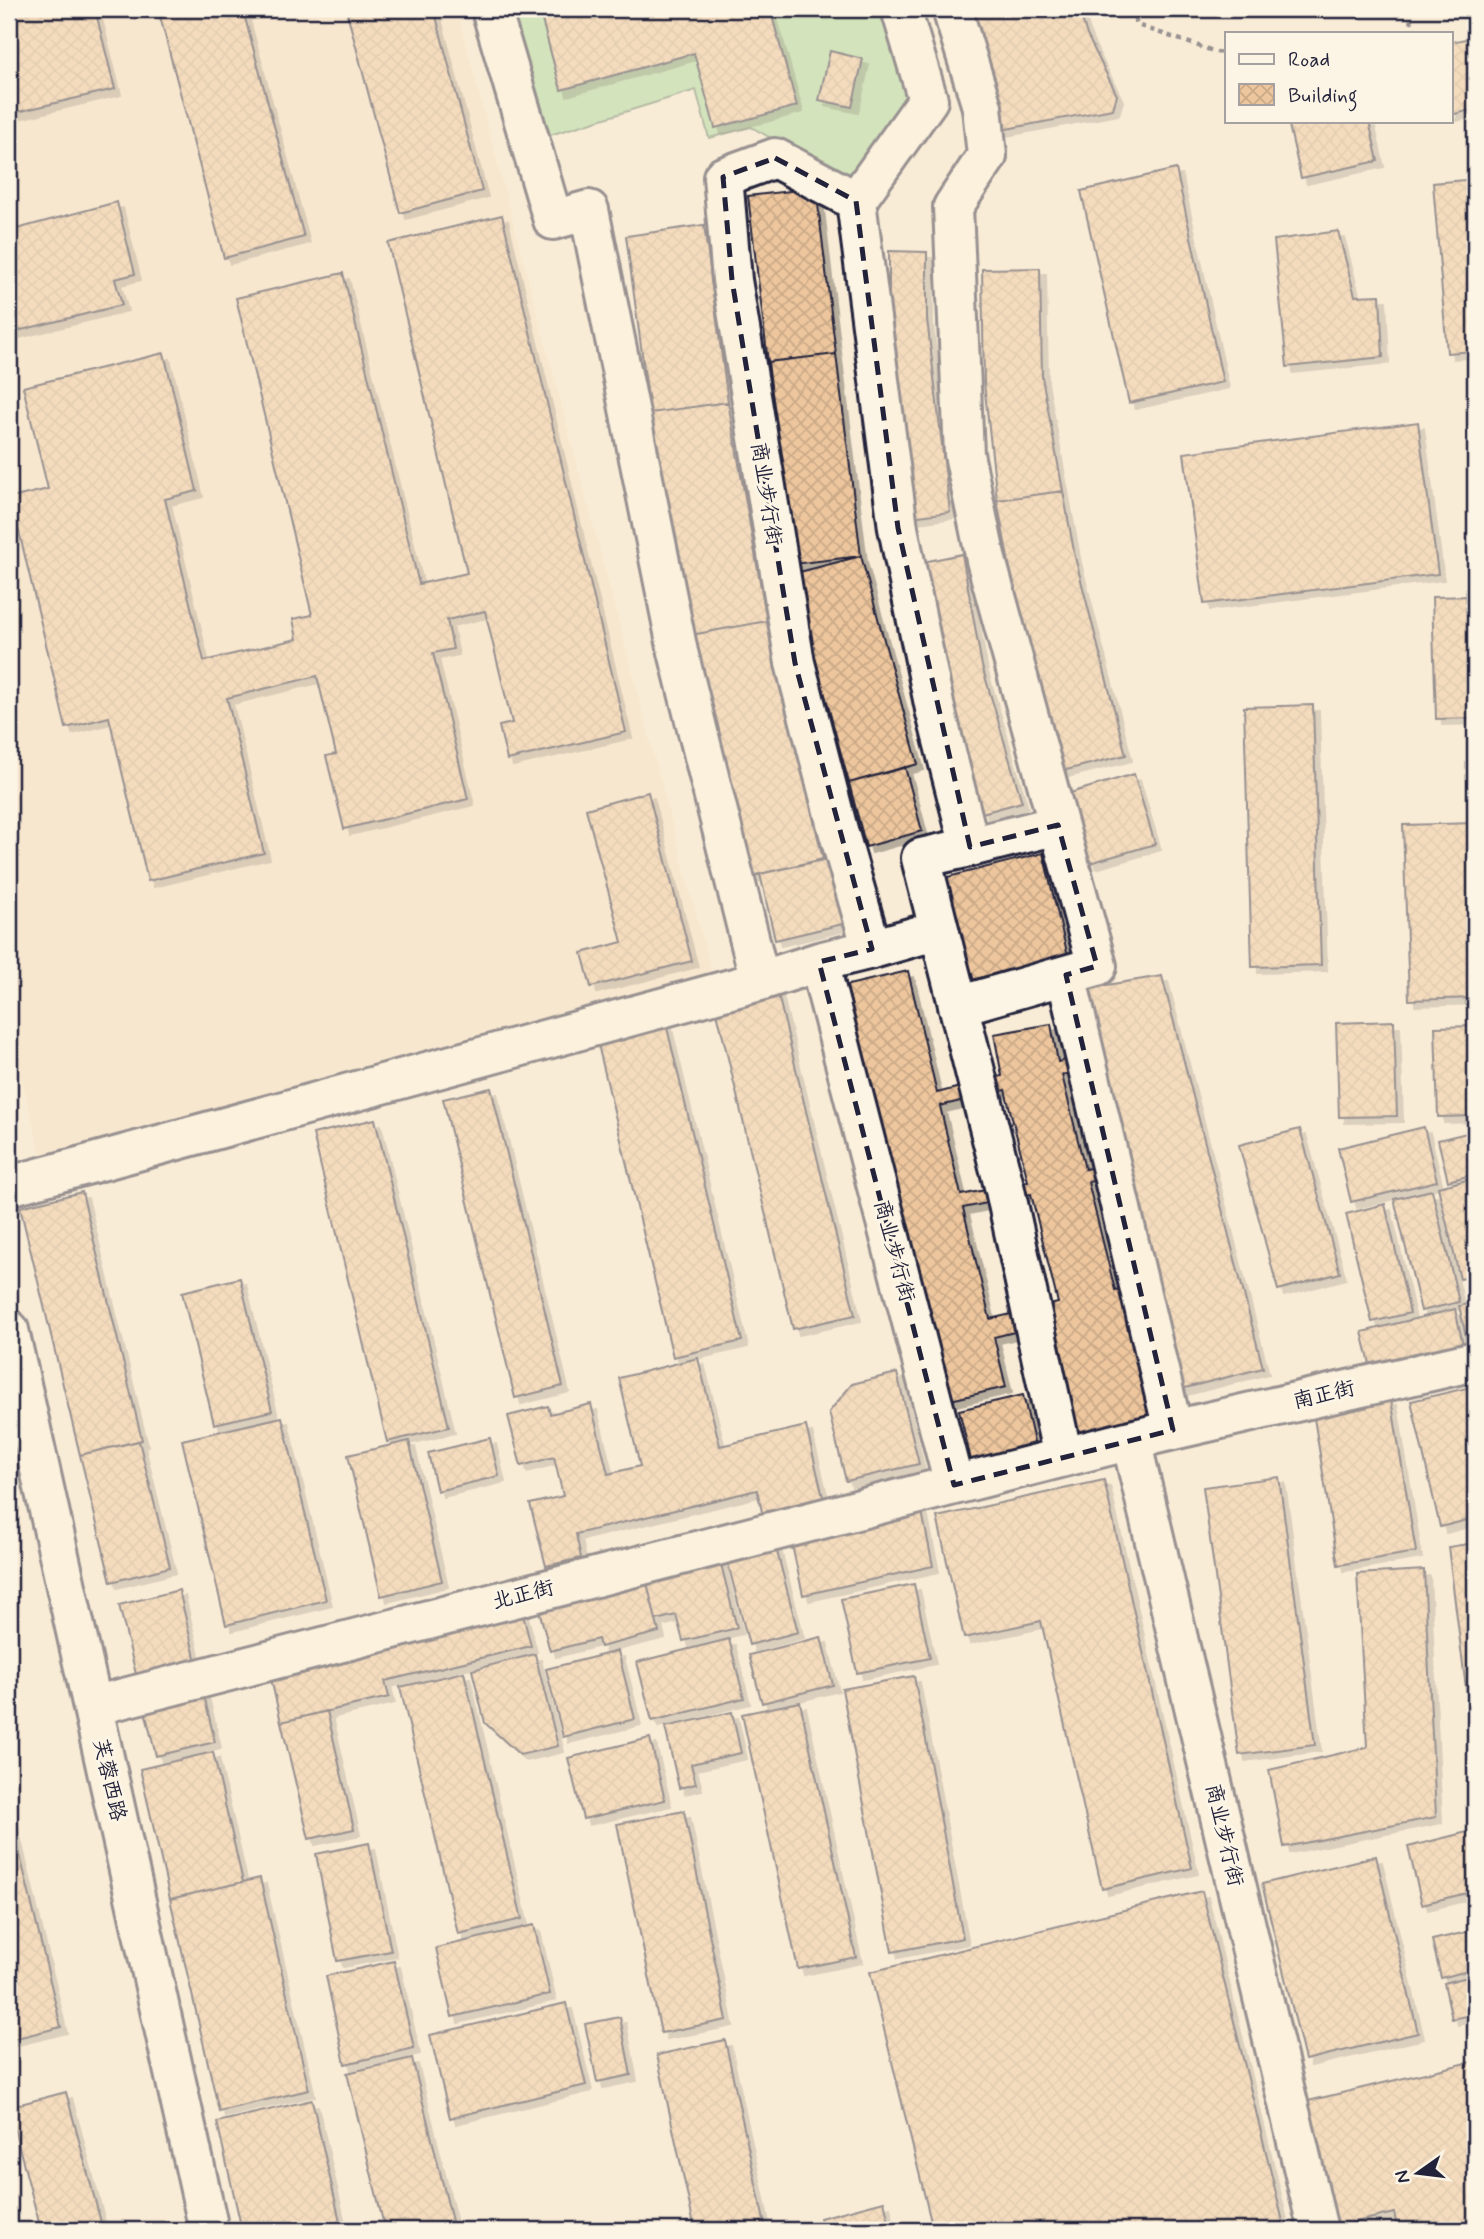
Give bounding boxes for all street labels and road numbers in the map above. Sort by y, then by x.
street label: 商业步行街 [744,440,788,548]
street label: 商业步行街 [867,1197,921,1305]
street label: 南正街 [1290,1374,1358,1416]
street label: 北正街 [489,1574,557,1616]
street label: 芙蓉西路 [86,1736,132,1824]
street label: 商业步行街 [1199,1781,1249,1889]

